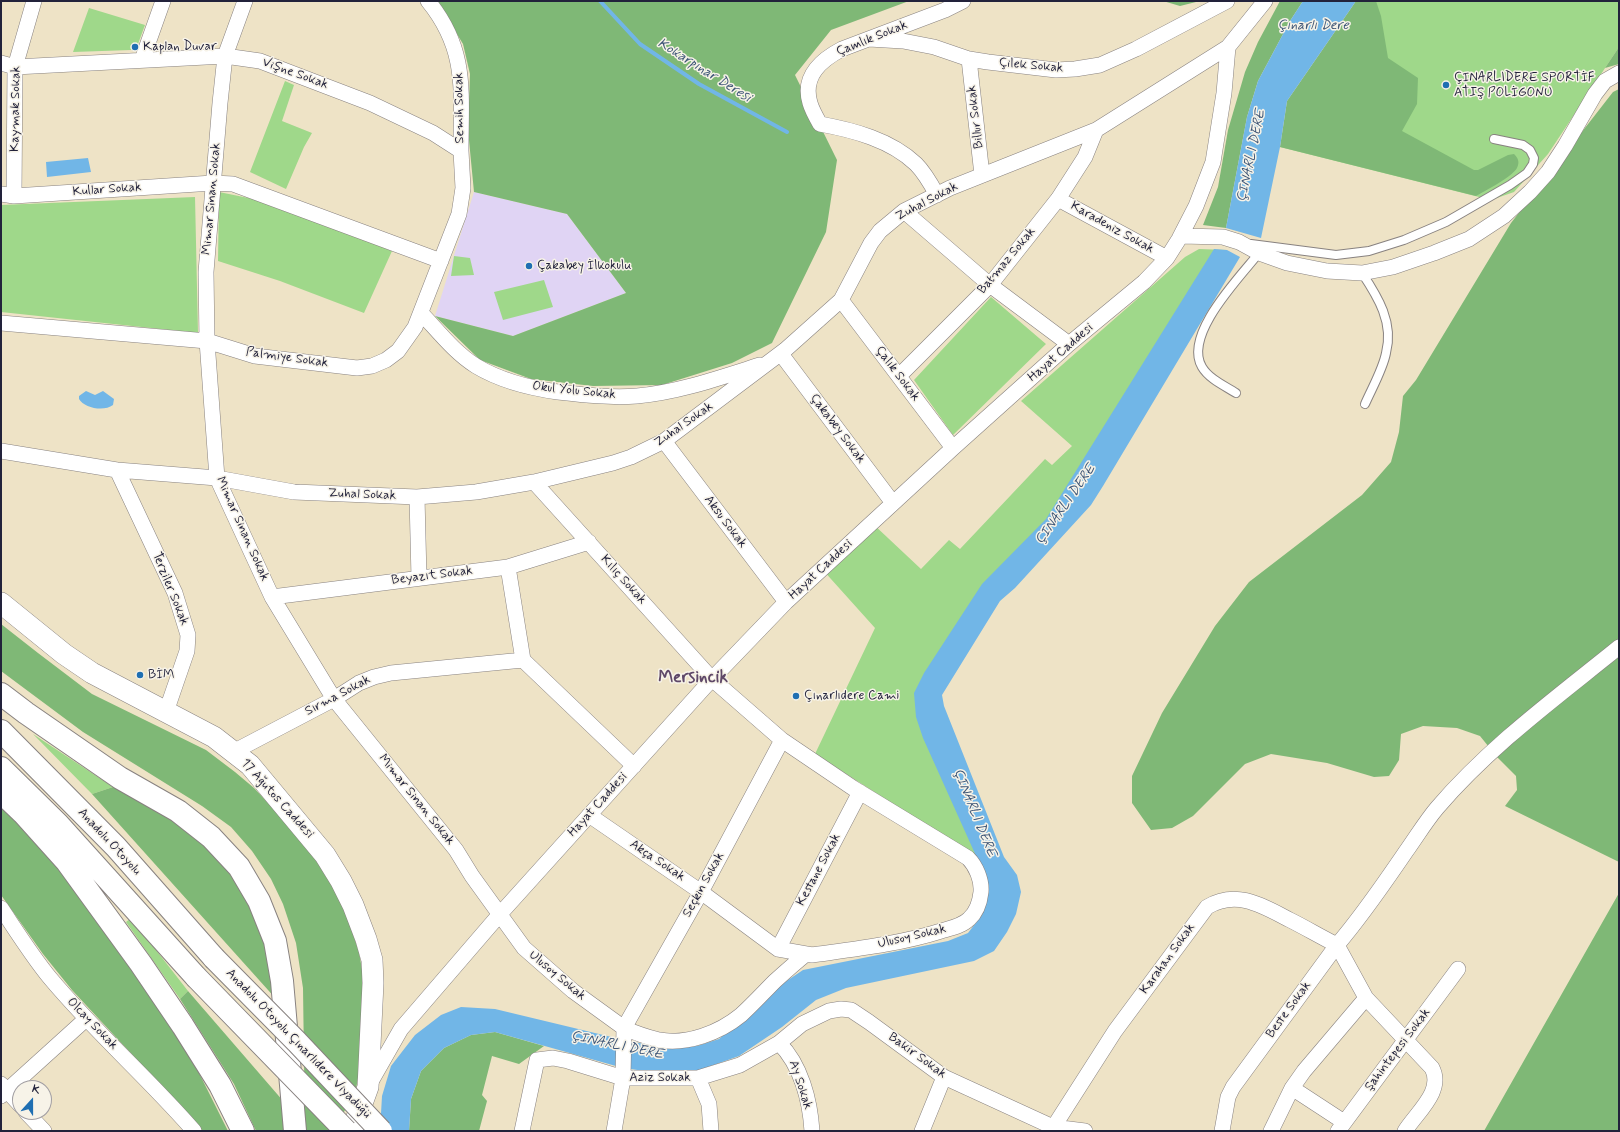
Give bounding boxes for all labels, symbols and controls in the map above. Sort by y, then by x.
street label: Çamlık Sokak [834,18,910,60]
water label: Çınarlı Dere [1277,18,1349,34]
water label: Kokarpınar Deresi [654,35,754,107]
place label: Kaplan Duvar [143,39,217,55]
marker: Kaplan Duvar [130,42,140,52]
street label: Vişne Sokak [260,55,330,93]
street label: Çilek Sokak [998,55,1064,77]
street label: Kaymak Sokak [7,66,25,152]
place label: ÇINARLIDERE SPORTİF ATIŞ POLİGONU [1454,70,1595,101]
street label: Semih Sokak [452,72,468,144]
marker: ÇINARLIDERE SPORTİF ATIŞ POLİGONU [1441,80,1451,90]
street label: Billur Sokak [964,84,988,150]
water label: ÇINARLI DERE [1234,108,1270,204]
street label: Mimar Sinan Sokak [199,142,225,256]
street label: Zuhal Sokak [893,179,961,225]
street label: Kullar Sokak [72,180,142,200]
street label: Karadeniz Sokak [1068,199,1156,257]
street label: Batmaz Sokak [975,225,1039,297]
place label: Çakabey İlkokulu [537,258,631,274]
marker: Çakabey İlkokulu [524,261,534,271]
street label: Hayat Caddesi [1025,320,1097,386]
street label: Çalık Sokak [871,343,923,405]
street label: Palmiye Sokak [245,345,329,371]
street label: Okul Yolu Sokak [531,379,617,403]
street label: Çakabey Sokak [806,391,868,467]
street label: Zuhal Sokak [652,399,716,451]
water label: ÇINARLI DERE [1032,462,1100,548]
street label: Mimar Sinan Sokak [212,474,272,584]
street label: Zuhal Sokak [328,486,396,504]
street label: Aksu Sokak [700,493,750,551]
street label: Hayat Caddesi [786,537,856,603]
street label: Terziler Sokak [148,550,192,628]
street label: Kılıç Sokak [597,552,649,608]
street label: Beyazıt Sokak [390,563,474,589]
place label: BİM [148,667,174,683]
district label: Mersincik [658,668,728,688]
marker: BİM [135,670,145,680]
street label: Sırma Sokak [303,672,373,720]
place label: Çınarlıdere Cami [804,688,899,704]
marker: Çınarlıdere Cami [791,691,801,701]
street label: Mimar Sinan Sokak [374,751,458,849]
street label: 17 Ağutos Caddesi [237,756,317,842]
water label: ÇINARLI DERE [949,766,999,860]
street label: Hayat Caddesi [565,770,631,840]
street label: Anadolu Otoyolu [74,805,144,879]
street label: Kestane Sokak [793,831,845,909]
street label: Akça Sokak [626,837,688,885]
street label: Seçkin Sokak [680,850,728,920]
street label: Karahan Sokak [1137,921,1199,997]
street label: Ulusoy Sokak [876,922,948,952]
street label: Ulusoy Sokak [525,948,589,1004]
street label: Anadolu Otoyolu Çınarlıdere Viyadüğü [222,966,374,1122]
street label: Beste Sokak [1263,979,1315,1041]
street label: Olcay Sokak [63,995,121,1053]
street label: Şahintepesi Sokak [1362,1006,1434,1094]
water label: ÇINARLI DERE [569,1028,665,1064]
street label: Bakir Sokak [885,1030,949,1082]
street label: Ay Sokak [785,1058,815,1112]
street label: Aziz Sokak [629,1070,691,1086]
north arrow [12,1080,52,1120]
text: K [30,1082,42,1098]

